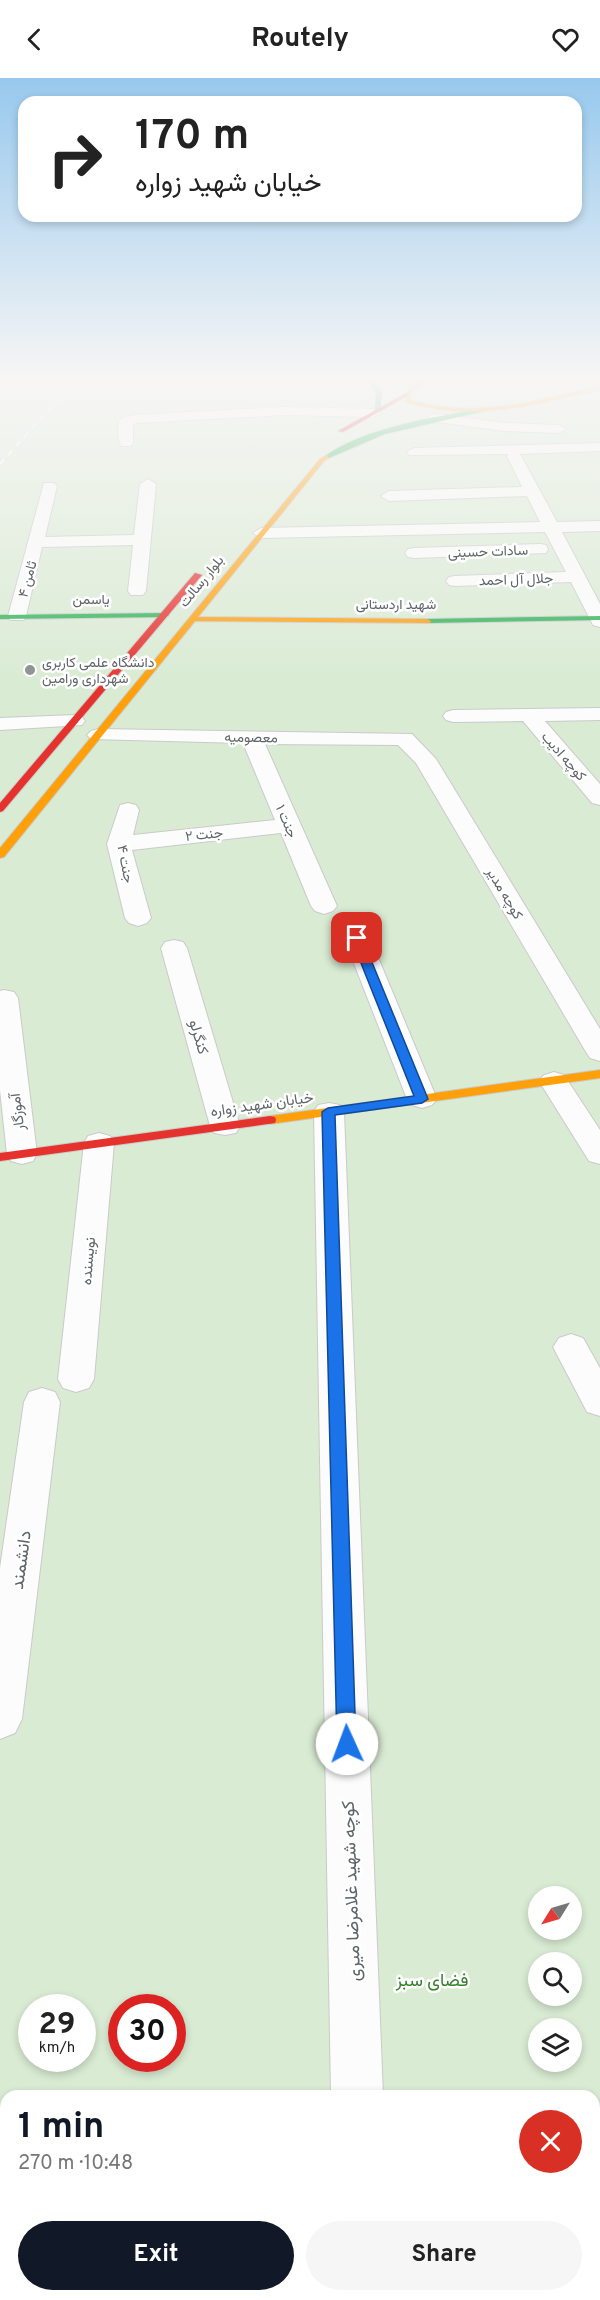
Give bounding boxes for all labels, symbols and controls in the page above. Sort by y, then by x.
text: Routely [251,22,349,56]
icon: back [18,23,51,56]
icon: heart [549,23,582,56]
text: 170 m [135,111,249,164]
icon: right [36,120,114,198]
text: خیابان شهید زواره [135,167,322,201]
street label: سادات حسینی [448,543,528,562]
street label: بلوار رسالت [176,553,228,611]
street label: ثامن ۴ [15,559,42,600]
street label: جلال آل احمد [478,571,554,590]
street label: یاسمن [72,592,110,609]
street label: شهید اردستانی [356,597,436,614]
place label: دانشگاه علمی کاربری شهرداری ورامین [42,655,155,688]
marker: دانشگاه علمی کاربری شهرداری ورامین [23,663,37,677]
street label: کوچه ادیب [537,729,589,785]
street label: معصومیه [224,730,278,747]
street label: جنت ۱ [271,802,300,841]
street label: جنت ۲ [185,825,224,846]
street label: جنت ۴ [113,844,137,885]
street label: کوچه مدیر [481,864,526,923]
pin [331,912,382,963]
icon: arrive [340,921,373,954]
street label: کنگرلو [184,1018,212,1057]
street label: خیابان شهید زواره [210,1089,315,1122]
street label: آموزگار [7,1090,30,1133]
street label: نویسنده [78,1236,101,1286]
street label: دانشمند [7,1529,38,1591]
position arrow [315,1712,379,1776]
street label: کوچه شهید غلامرضا میری [338,1800,367,1982]
north arrow [528,1886,582,1940]
map controls [528,1886,582,2072]
button: search [528,1952,582,2006]
park label: فضای سبز [395,1970,468,1993]
speed limit sign: 30 [108,1994,186,2072]
text: 29 [39,2007,75,2044]
button: layers [528,2018,582,2072]
text: km/h [39,2039,75,2058]
text: 1 min [18,2105,104,2151]
button: close [519,2110,582,2173]
text: 270 m · 10:48 [18,2151,133,2177]
button: Exit [18,2221,294,2290]
button: Share [306,2221,582,2290]

